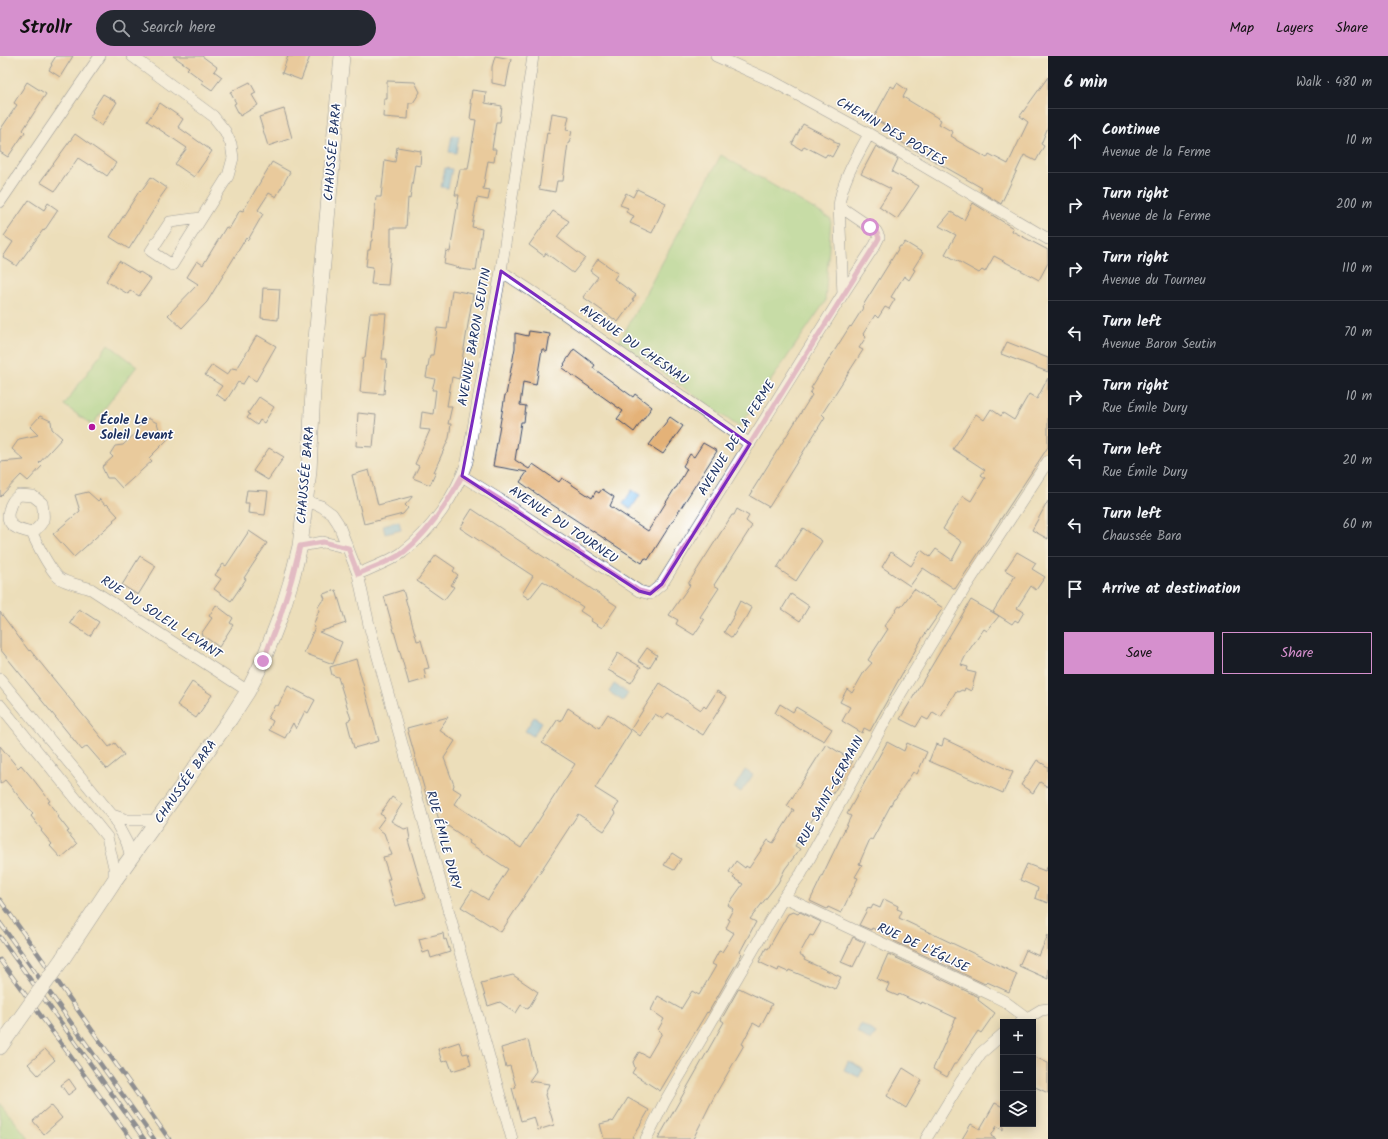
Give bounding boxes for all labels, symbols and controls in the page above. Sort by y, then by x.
search box [96,10,376,46]
text: Strollr [20,13,72,43]
text: Search here [142,16,216,40]
icon: search [110,17,132,39]
text: Map [1230,17,1254,39]
text: Layers [1276,17,1314,39]
text: Share [1336,17,1368,39]
text: 6 min [1064,69,1108,96]
text: Walk · 480 m [1296,72,1372,93]
street label: CHEMIN DES POSTES [832,92,950,172]
street label: CHAUSSÉE BARA [318,102,348,202]
text: Continue [1102,118,1160,142]
icon: ahead [1064,130,1086,152]
text: 10 m [1346,130,1372,151]
text: Avenue de la Ferme [1102,142,1211,163]
text: Turn right [1102,182,1169,206]
icon: right [1064,194,1086,216]
text: 200 m [1336,194,1372,215]
text: Avenue de la Ferme [1102,206,1211,227]
route start [861,218,879,236]
text: Turn right [1102,246,1169,270]
icon: right [1064,258,1086,280]
text: 110 m [1342,258,1372,279]
street label: AVENUE BARON SEUTIN [453,266,497,408]
text: Avenue du Tourneu [1102,270,1206,291]
street label: AVENUE DU CHESNAU [575,299,693,391]
text: Turn left [1102,310,1162,334]
icon: left [1064,322,1086,344]
text: 70 m [1344,322,1372,343]
text: Avenue Baron Seutin [1102,334,1216,355]
text: Turn right [1102,374,1169,398]
street label: AVENUE DE LA FERME [693,376,781,500]
icon: right [1064,386,1086,408]
text: 10 m [1346,386,1372,407]
text: Rue Émile Dury [1102,398,1187,419]
place label: École Le Soleil Levant [100,410,174,446]
marker: École Le Soleil Levant [87,422,97,432]
street label: CHAUSSÉE BARA [291,425,321,525]
text: Turn left [1102,438,1162,462]
icon: left [1064,450,1086,472]
text: 20 m [1342,450,1372,471]
text: Rue Émile Dury [1102,462,1187,483]
street label: AVENUE DU TOURNEU [504,481,622,570]
text: Turn left [1102,502,1162,526]
icon: left [1064,514,1086,536]
text: 60 m [1343,514,1372,535]
text: Chaussée Bara [1102,526,1182,547]
street label: RUE DU SOLEIL LEVANT [96,571,227,666]
text: Arrive at destination [1102,577,1241,601]
icon: arrive [1064,578,1086,600]
button: Save [1064,632,1214,674]
button: Share [1222,632,1372,674]
route end [254,652,272,670]
street label: RUE SAINT-GERMAIN [792,732,870,850]
street label: CHAUSSÉE BARA [149,736,223,828]
street label: RUE ÉMILE DURY [420,788,466,892]
street label: RUE DE L'ÉGLISE [873,917,973,979]
map controls [1000,1019,1036,1127]
button: + [1000,1019,1036,1055]
button: − [1000,1055,1036,1091]
button: layers [1000,1091,1036,1127]

